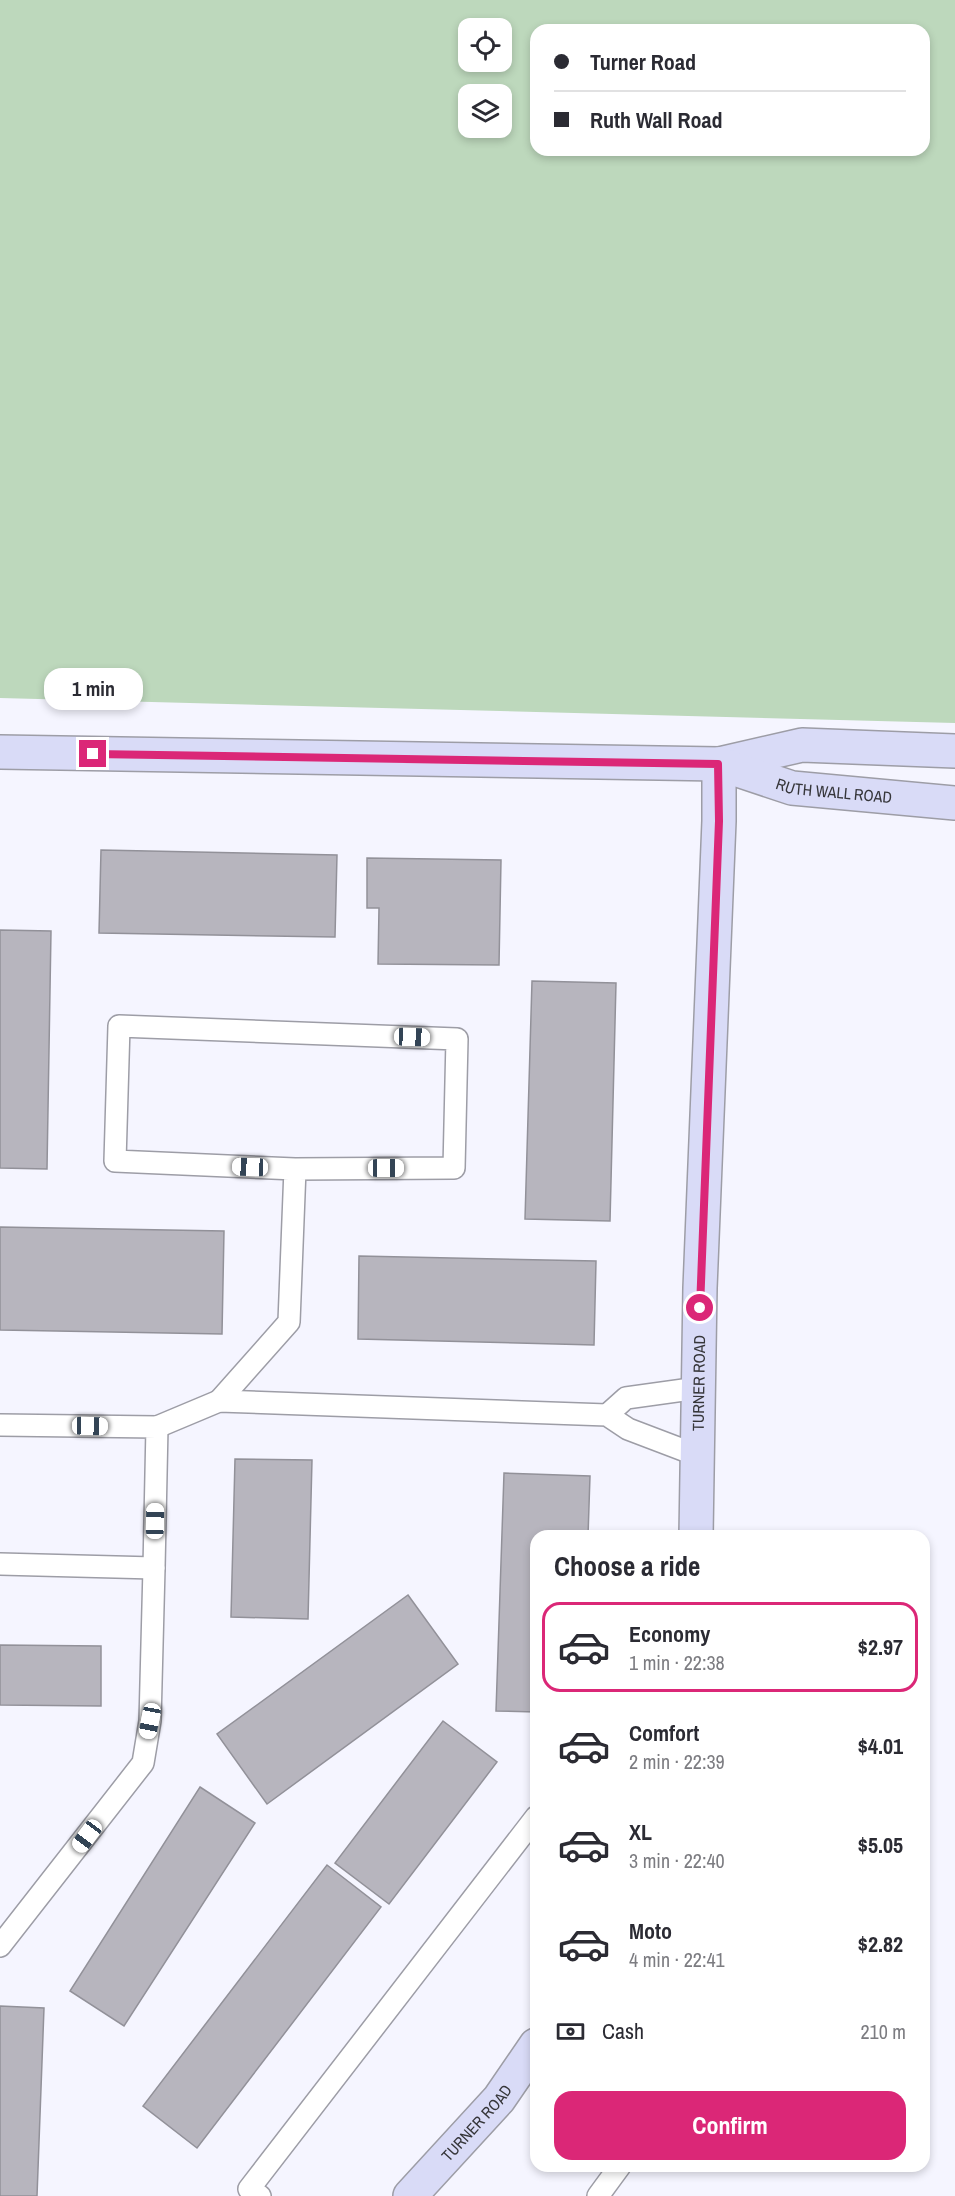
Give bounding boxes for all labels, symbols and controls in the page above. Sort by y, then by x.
map controls [458,18,512,138]
button: locate [458,18,512,72]
text: Turner Road [590,47,696,77]
button: layers [458,84,512,138]
text: Ruth Wall Road [590,105,723,135]
callout: 1 min [44,667,142,709]
text: 1 min [72,675,115,702]
route end [79,740,106,767]
street label: RUTH WALL ROAD [773,772,893,808]
car [394,1027,430,1047]
car [232,1157,268,1177]
car [368,1159,404,1177]
route start [686,1294,713,1321]
street label: TURNER ROAD [687,1335,710,1431]
car [72,1417,108,1435]
car [146,1503,164,1539]
text: Choose a ride [554,1548,700,1584]
text: Economy [629,1619,710,1649]
icon: car [557,1620,611,1674]
text: $2.97 [858,1632,903,1662]
text: 1 min · 22:38 [629,1649,725,1676]
car [138,1702,162,1740]
text: Comfort [629,1718,699,1748]
icon: car [557,1719,611,1773]
text: $4.01 [858,1731,903,1761]
text: 2 min · 22:39 [629,1748,725,1775]
car [69,1816,105,1856]
text: XL [629,1817,652,1847]
icon: car [557,1818,611,1872]
text: $5.05 [858,1830,903,1860]
text: 3 min · 22:40 [629,1847,725,1874]
text: Moto [629,1916,672,1946]
icon: car [557,1917,611,1971]
text: $2.82 [858,1929,903,1959]
text: 4 min · 22:41 [629,1946,725,1973]
icon: cash [554,2015,587,2048]
text: Cash [602,2016,644,2046]
text: 210 m [860,2018,906,2045]
street label: TURNER ROAD [436,2080,517,2166]
button: Confirm [554,2091,906,2160]

